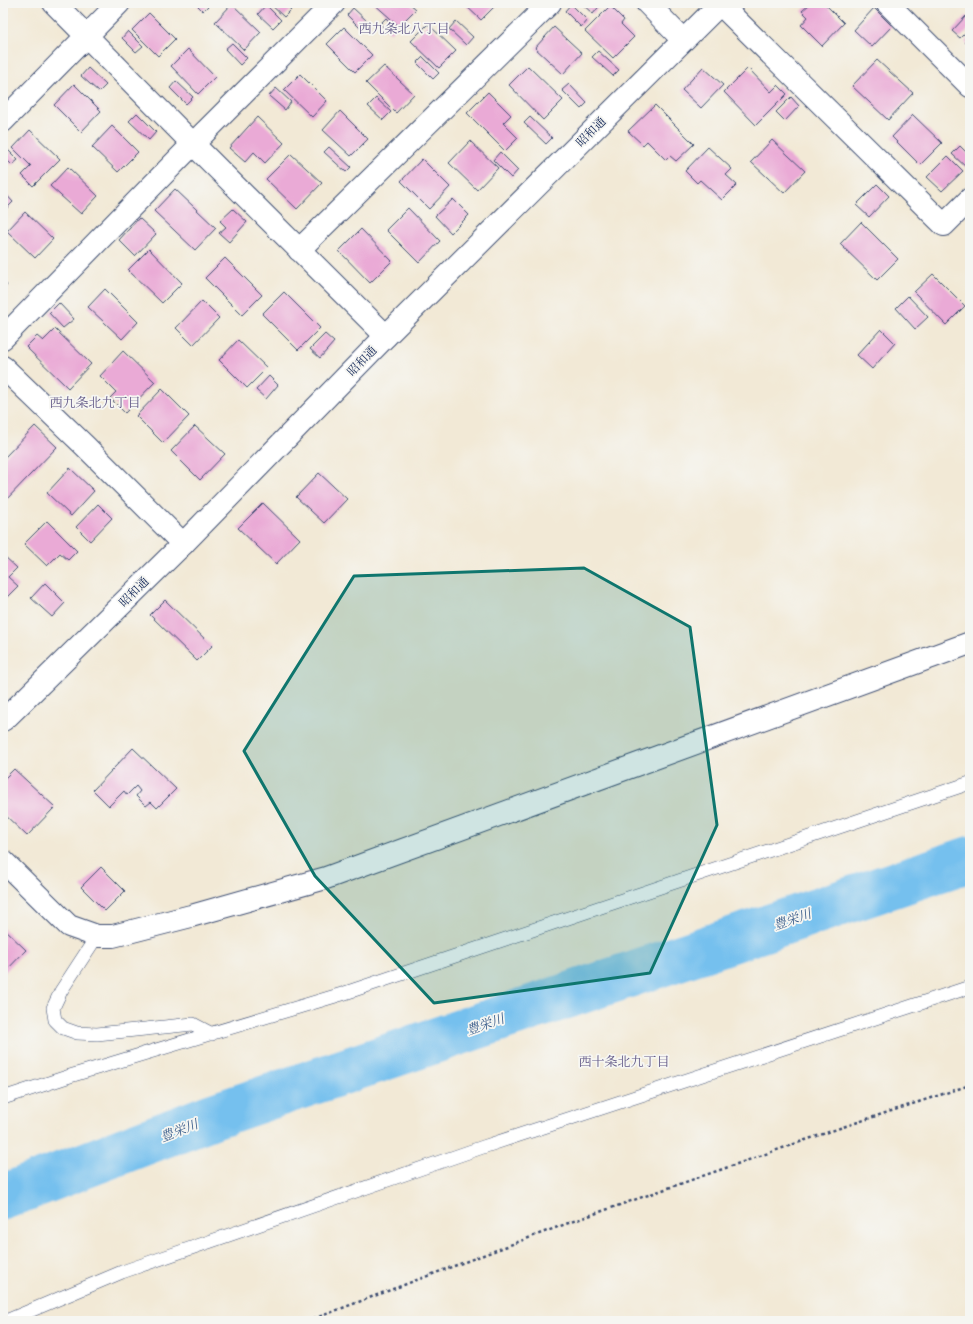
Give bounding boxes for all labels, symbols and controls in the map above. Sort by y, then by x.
district label: 西九条北八丁目 [358,20,450,38]
street label: 昭和通 [573,114,609,150]
street label: 昭和通 [344,342,380,380]
district label: 西九条北九丁目 [49,394,141,412]
street label: 昭和通 [116,574,152,610]
water label: 豊栄川 [771,904,816,935]
water label: 豊栄川 [464,1009,509,1040]
district label: 西十条北九丁目 [578,1053,670,1071]
water label: 豊栄川 [158,1115,203,1146]

